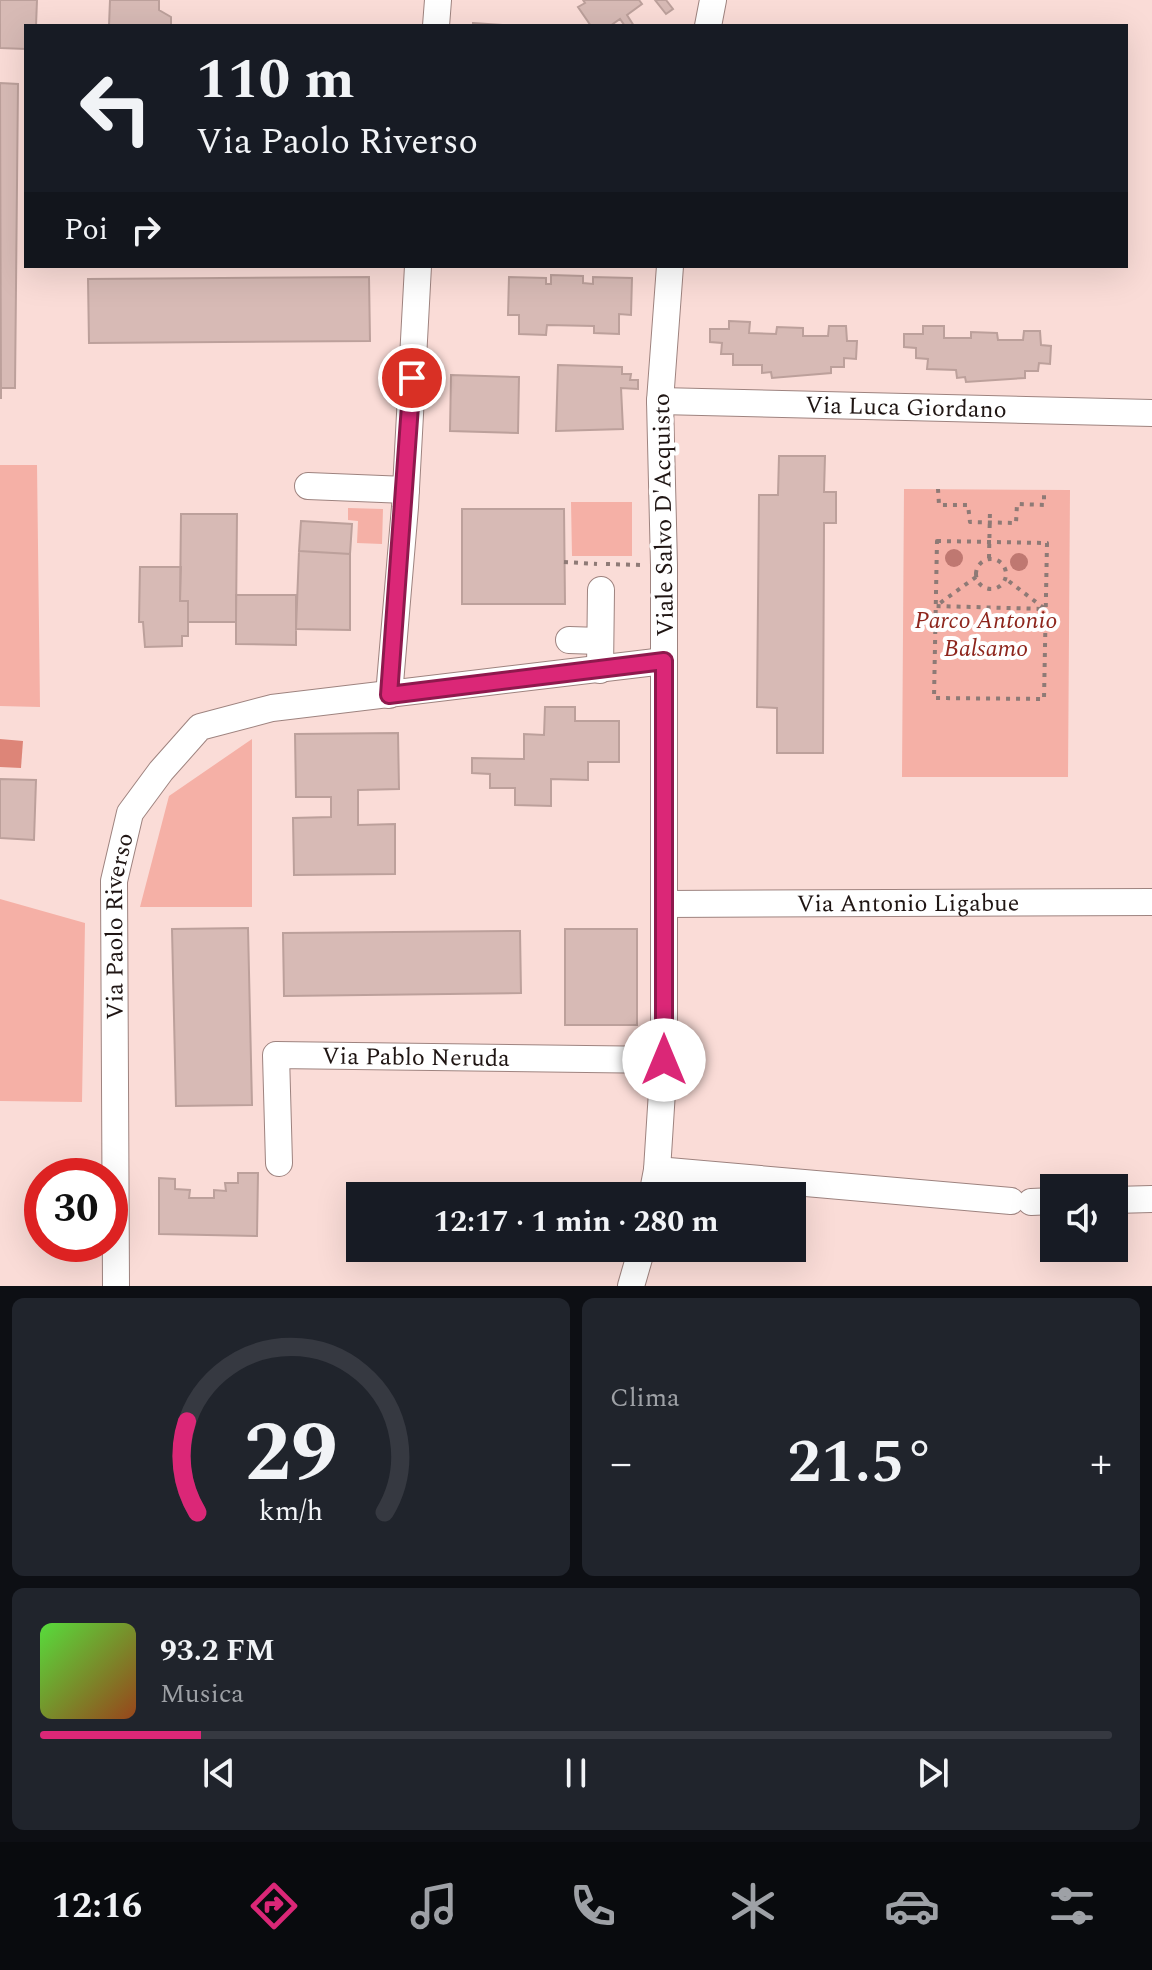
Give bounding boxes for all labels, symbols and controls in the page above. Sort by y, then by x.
text: 110 m [196,38,355,123]
icon: left [64,56,168,160]
text: Via Paolo Riverso [196,115,478,170]
text: Poi [64,207,108,253]
icon: right [124,208,168,252]
pin [378,344,446,412]
icon: arrive [390,356,434,400]
street label: Via Luca Giordano [805,388,1007,428]
street label: Viale Salvo D'Acquisto [644,393,684,637]
park label: Parco Antonio Balsamo [914,603,1058,667]
street label: Via Paolo Riverso [97,829,144,1020]
street label: Via Antonio Ligabue [797,886,1019,922]
position arrow [622,1018,706,1102]
street label: Via Pablo Neruda [322,1039,510,1077]
speed limit sign: 30 [24,1158,128,1262]
map controls [1040,1174,1128,1262]
button: sound [1040,1174,1128,1262]
text: 12:17 · 1 min · 280 m [433,1199,719,1245]
text: Clima [610,1378,680,1418]
text: 29 [244,1391,338,1518]
text: 21.5° [787,1417,935,1509]
text: − [610,1430,632,1497]
text: + [1090,1430,1112,1497]
text: km/h [259,1490,323,1533]
text: 93.2 FM [160,1628,275,1674]
text: Musica [160,1674,244,1714]
icon: previous [197,1751,241,1795]
icon: pause [554,1751,598,1795]
icon: next [911,1751,955,1795]
icon: directions [246,1878,302,1934]
icon: music [406,1878,462,1934]
icon: phone [565,1878,621,1934]
icon: climate [725,1878,781,1934]
icon: car [884,1878,940,1934]
icon: filters [1044,1878,1100,1934]
text: 12:16 [52,1879,142,1934]

